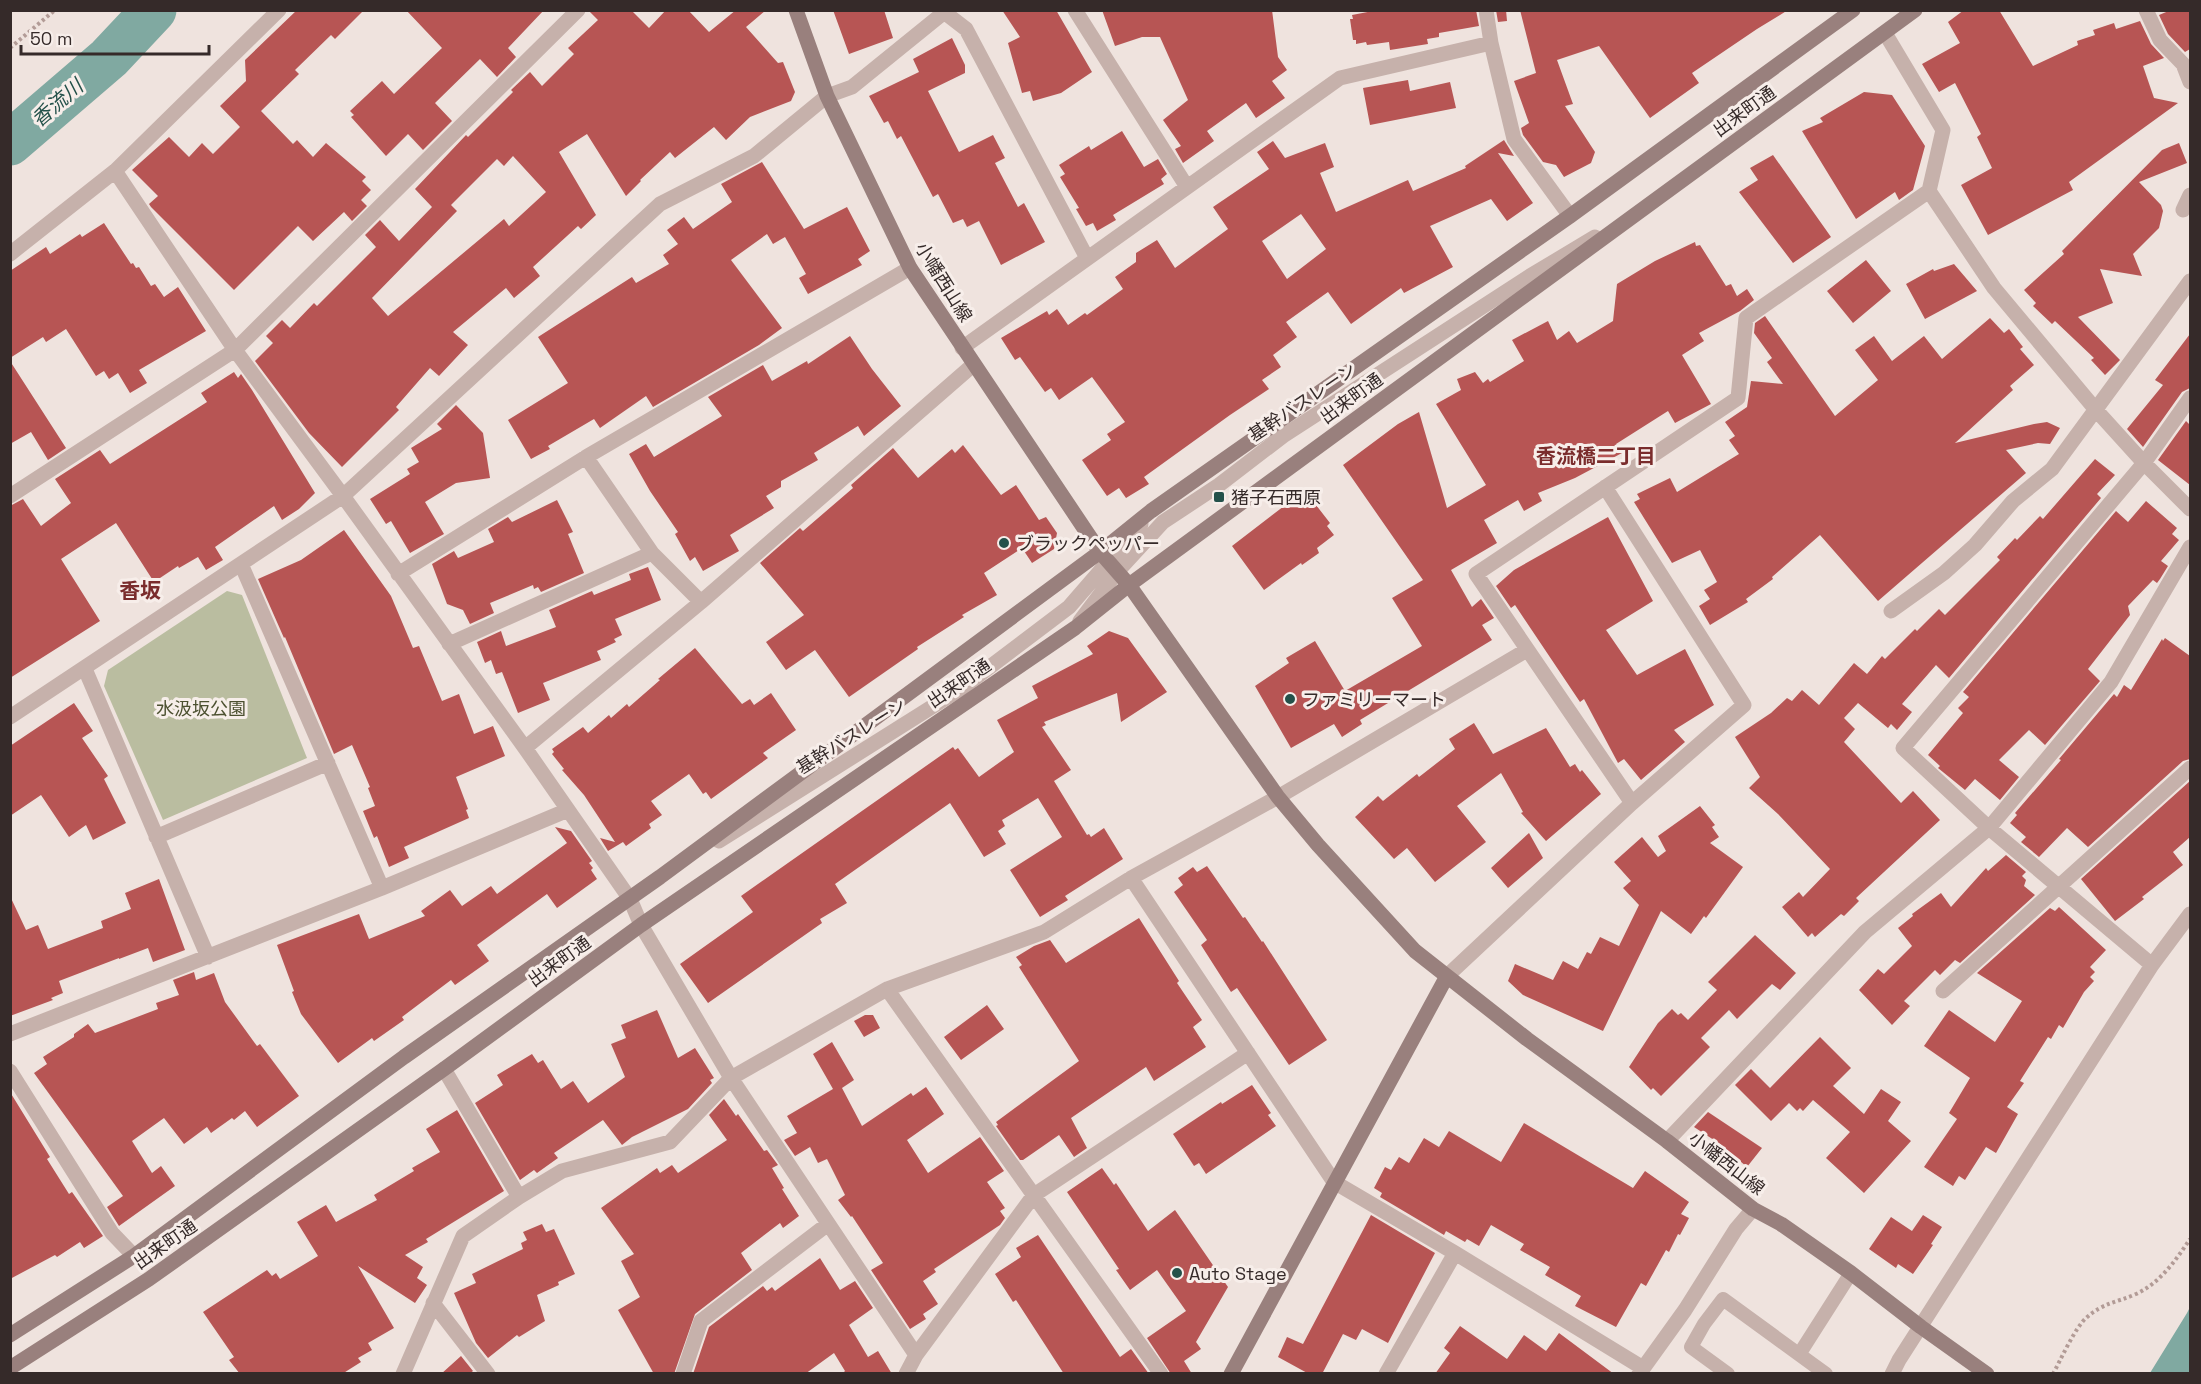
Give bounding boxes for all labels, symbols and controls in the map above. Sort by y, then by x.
scale bar [21,18,208,56]
text: 50 m [30,27,72,50]
water label: 香流川 [26,72,90,132]
street label: 出来町通 [1708,81,1780,141]
street label: 小幡西山線 [910,238,978,326]
street label: 基幹バスレーン [1244,357,1360,447]
street label: 出来町通 [1315,368,1387,428]
district label: 香流橋二丁目 [1536,443,1656,469]
place label: 猪子石西原 [1231,486,1321,509]
marker: 猪子石西原 [1212,490,1226,504]
place label: ブラックペッパー [1016,532,1160,555]
marker: ブラックペッパー [997,536,1011,550]
district label: 香坂 [119,577,161,604]
street label: 出来町通 [923,653,995,713]
place label: ファミリーマート [1302,688,1446,711]
marker: ファミリーマート [1283,692,1297,706]
street label: 基幹バスレーン [792,693,910,779]
park label: 水汲坂公園 [156,697,246,720]
street label: 出来町通 [523,931,595,991]
street label: 小幡西山線 [1684,1126,1770,1200]
street label: 出来町通 [129,1214,201,1274]
place label: Auto Stage [1189,1262,1287,1285]
marker: Auto Stage [1170,1266,1184,1280]

